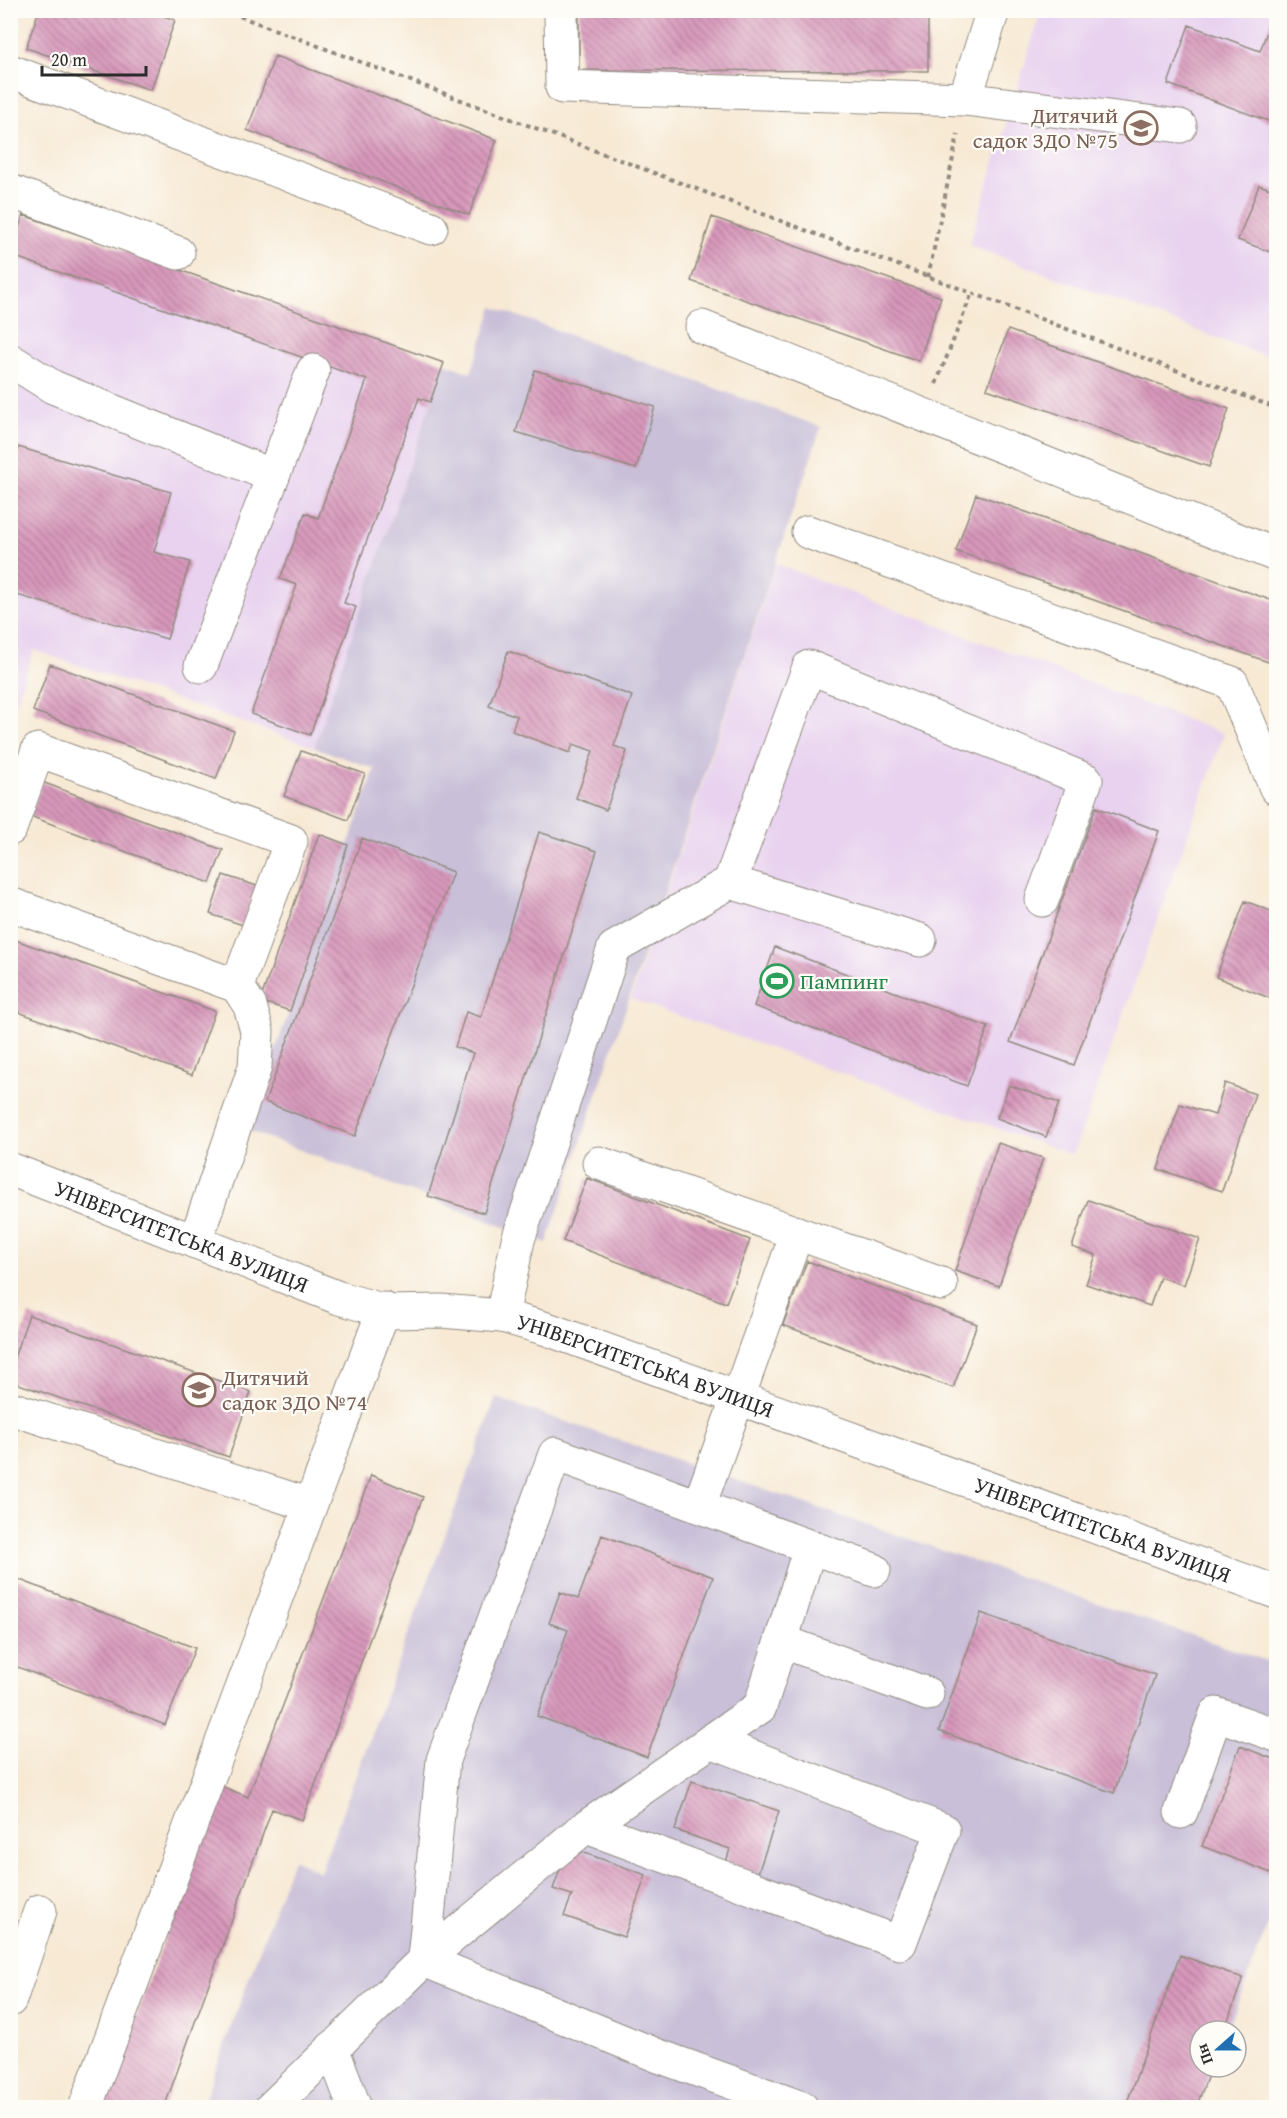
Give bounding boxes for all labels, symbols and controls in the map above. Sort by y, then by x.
scale bar [42,39,146,77]
text: 20 m [51,46,87,73]
place label: Дитячий садок ЗДО №75 [973,99,1118,156]
school or university icon: Дитячий садок ЗДО №75 [1123,110,1159,146]
sports icon: Пампинг [759,963,795,999]
place label: Пампинг [800,965,889,997]
street label: УНІВЕРСИТЕТСЬКА ВУЛИЦЯ [49,1172,313,1300]
street label: УНІВЕРСИТЕТСЬКА ВУЛИЦЯ [513,1305,778,1426]
place label: Дитячий садок ЗДО №74 [221,1361,367,1418]
school or university icon: Дитячий садок ЗДО №74 [181,1372,217,1408]
street label: УНІВЕРСИТЕТСЬКА ВУЛИЦЯ [970,1468,1235,1590]
north arrow [1188,2019,1248,2079]
text: Пн [1189,2040,1219,2068]

